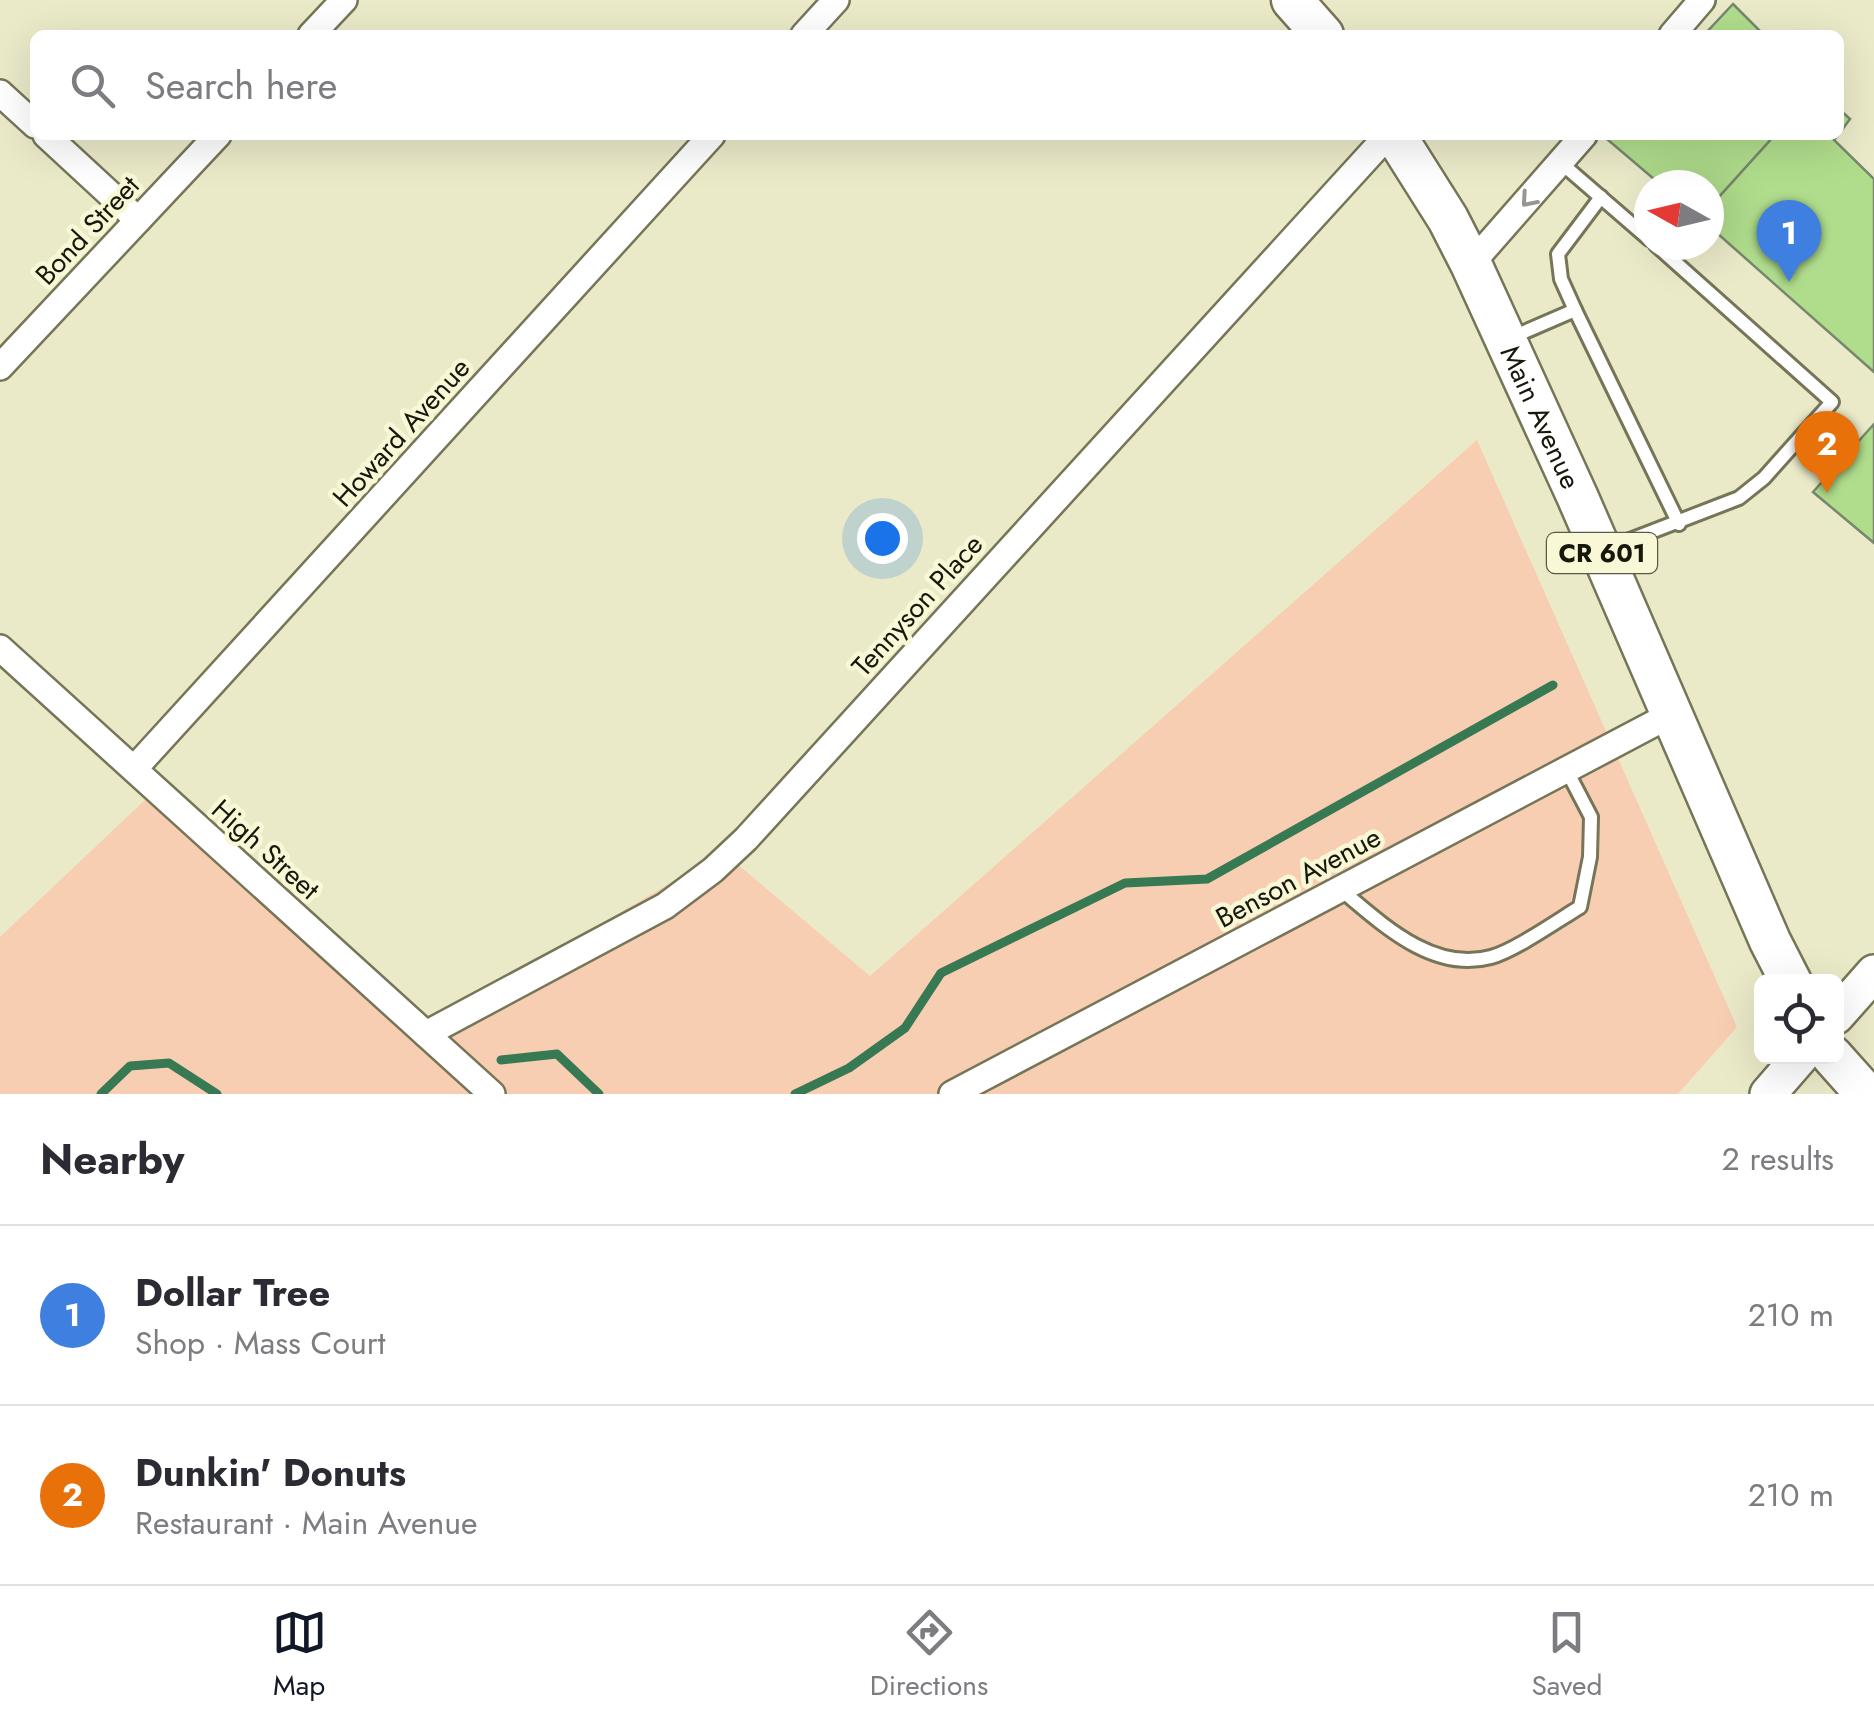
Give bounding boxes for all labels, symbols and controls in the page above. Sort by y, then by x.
search box [30,30,1844,140]
icon: search [65,58,120,113]
text: Search here [145,58,337,113]
street label: Bond Street [26,166,149,294]
north arrow [1634,170,1724,260]
one-way arrow [1521,188,1539,206]
pin: 1 [1756,200,1822,282]
street label: Main Avenue [1490,339,1591,496]
street label: Howard Avenue [323,349,480,516]
pin: 2 [1794,410,1860,493]
your location [857,513,908,564]
street label: Tennyson Place [842,525,992,686]
road number: CR 601 [1547,533,1657,573]
street label: High Street [202,790,329,909]
street label: Benson Avenue [1208,817,1388,938]
map controls [1754,974,1844,1064]
button: locate [1754,974,1844,1064]
text: Nearby [40,1129,184,1190]
text: 2 results [1722,1136,1834,1182]
text: Dollar Tree [135,1265,330,1320]
text: 1 [64,1292,81,1338]
text: 210 m [1748,1292,1834,1338]
text: Shop · Mass Court [135,1320,385,1366]
text: Dunkin' Donuts [135,1445,406,1500]
text: 2 [62,1472,83,1518]
text: 210 m [1748,1472,1834,1518]
text: Restaurant · Main Avenue [135,1500,478,1546]
tab: Map [272,1605,327,1706]
tab: Directions [870,1605,988,1706]
tab: Saved [1531,1605,1602,1706]

